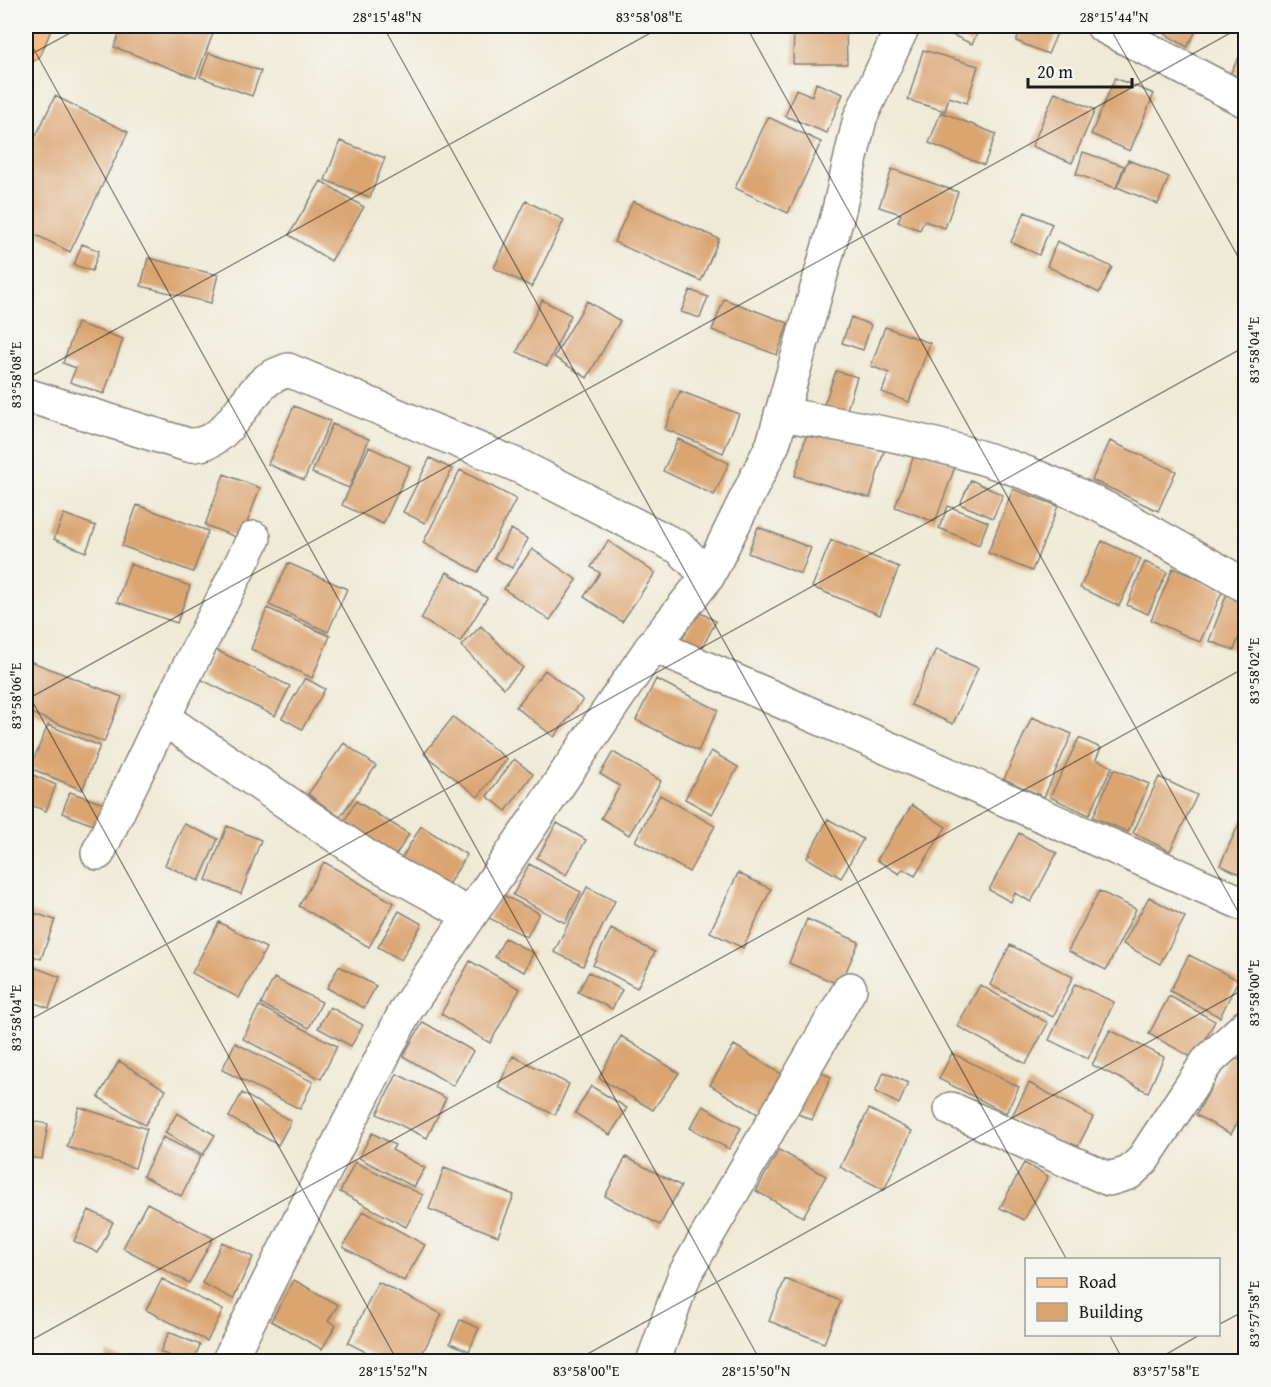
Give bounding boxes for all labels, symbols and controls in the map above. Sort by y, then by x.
text: 28°15'48"N [353,6,422,27]
text: 83°58'08"E [616,6,683,27]
text: 28°15'44"N [1080,6,1149,27]
scale bar [1028,51,1132,89]
text: 20 m [1037,58,1073,85]
text: 83°58'04"E [1243,316,1264,383]
text: 83°58'08"E [5,341,26,408]
text: 83°58'02"E [1243,637,1264,704]
text: 83°58'06"E [5,662,26,729]
text: 83°58'00"E [1243,959,1264,1026]
text: 83°58'04"E [5,984,26,1051]
legend [1025,1258,1220,1336]
text: Road [1079,1268,1117,1295]
text: 83°57'58"E [1243,1280,1264,1347]
text: Building [1079,1298,1143,1325]
text: 28°15'52"N [359,1360,428,1381]
text: 83°58'00"E [553,1360,620,1381]
text: 28°15'50"N [722,1360,791,1381]
text: 83°57'58"E [1133,1360,1200,1381]

